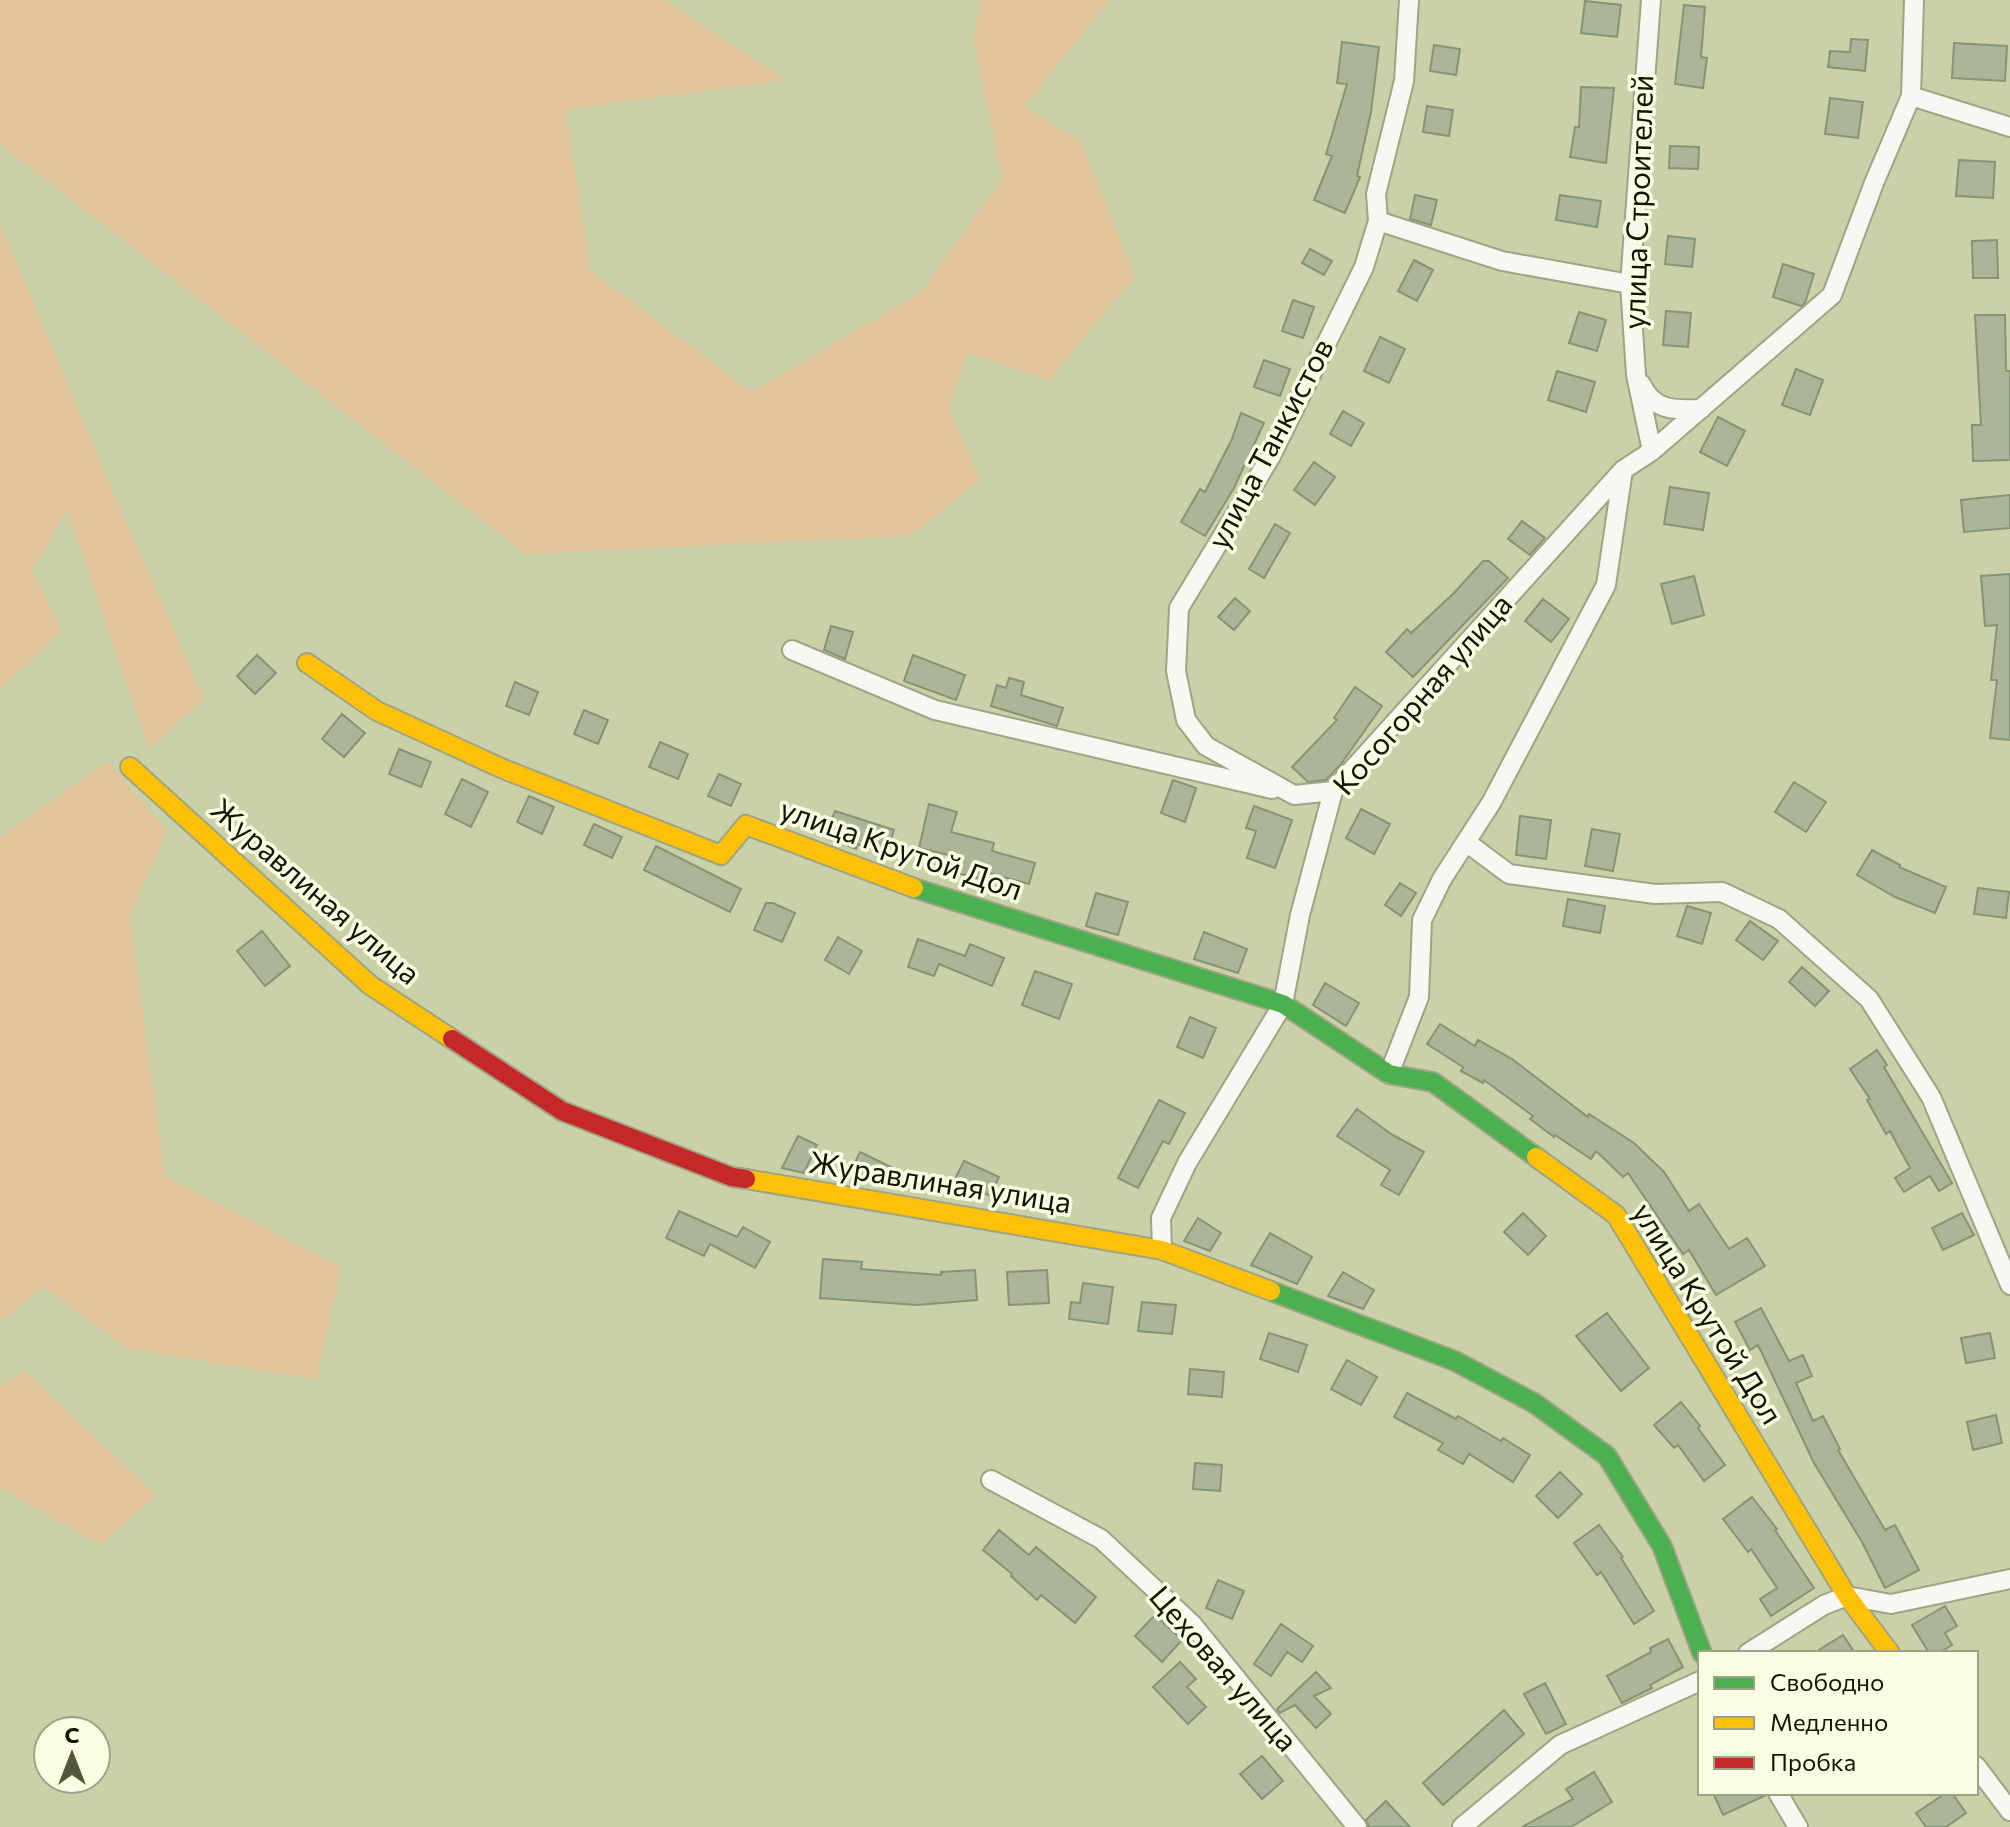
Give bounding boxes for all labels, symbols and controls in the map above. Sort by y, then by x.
street label: улица Строителей [1614,74,1659,330]
street label: улица Танкистов [1198,331,1340,554]
street label: Косогорная улица [1324,585,1519,801]
street label: Журавлиная улица [204,789,429,991]
street label: улица Крутой Дол [776,789,1028,906]
street label: Журавлиная улица [807,1142,1074,1220]
street label: улица Крутой Дол [1626,1195,1792,1430]
street label: Цеховая улица [1143,1577,1307,1758]
legend [1698,1651,1978,1795]
text: Свободно [1770,1667,1884,1696]
text: Медленно [1770,1707,1888,1736]
north arrow [32,1715,112,1795]
text: С [64,1721,80,1748]
text: Пробка [1770,1747,1856,1776]

